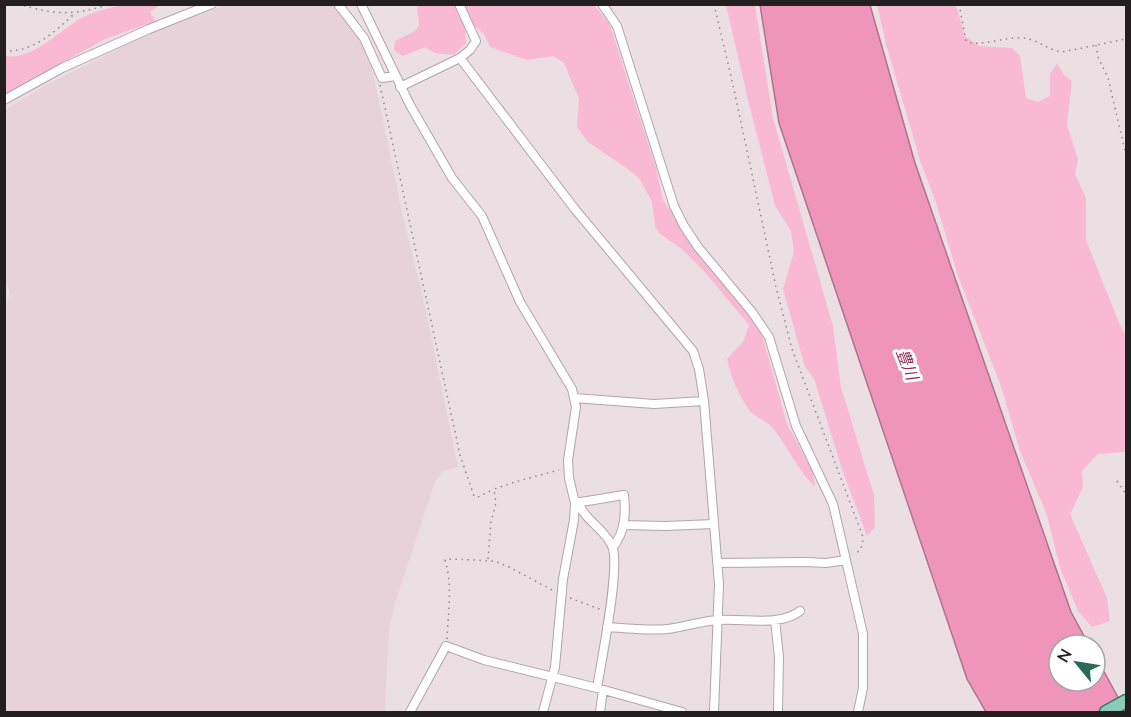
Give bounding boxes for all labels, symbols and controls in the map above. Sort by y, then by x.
water label: 豊川 [893,346,923,384]
north arrow [1047,633,1107,693]
text: N [1052,645,1075,665]

